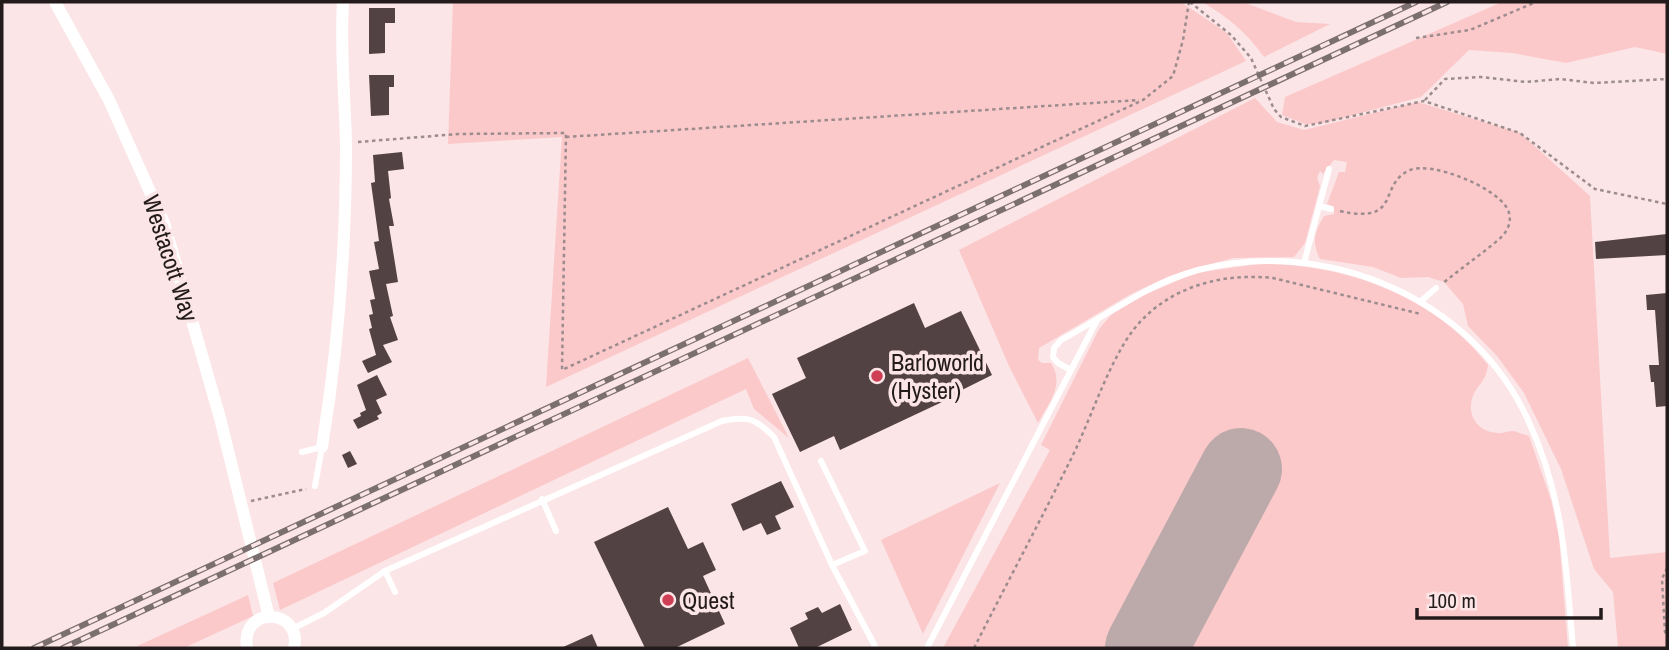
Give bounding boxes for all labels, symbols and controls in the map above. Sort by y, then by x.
street label: Westacott Way [135,191,207,326]
place label: Barloworld (Hyster) [891,346,984,406]
marker: Barloworld (Hyster) [869,368,885,384]
scale bar [1417,576,1601,620]
place label: Quest [682,584,735,616]
text: 100 m [1428,586,1476,615]
marker: Quest [660,592,676,608]

